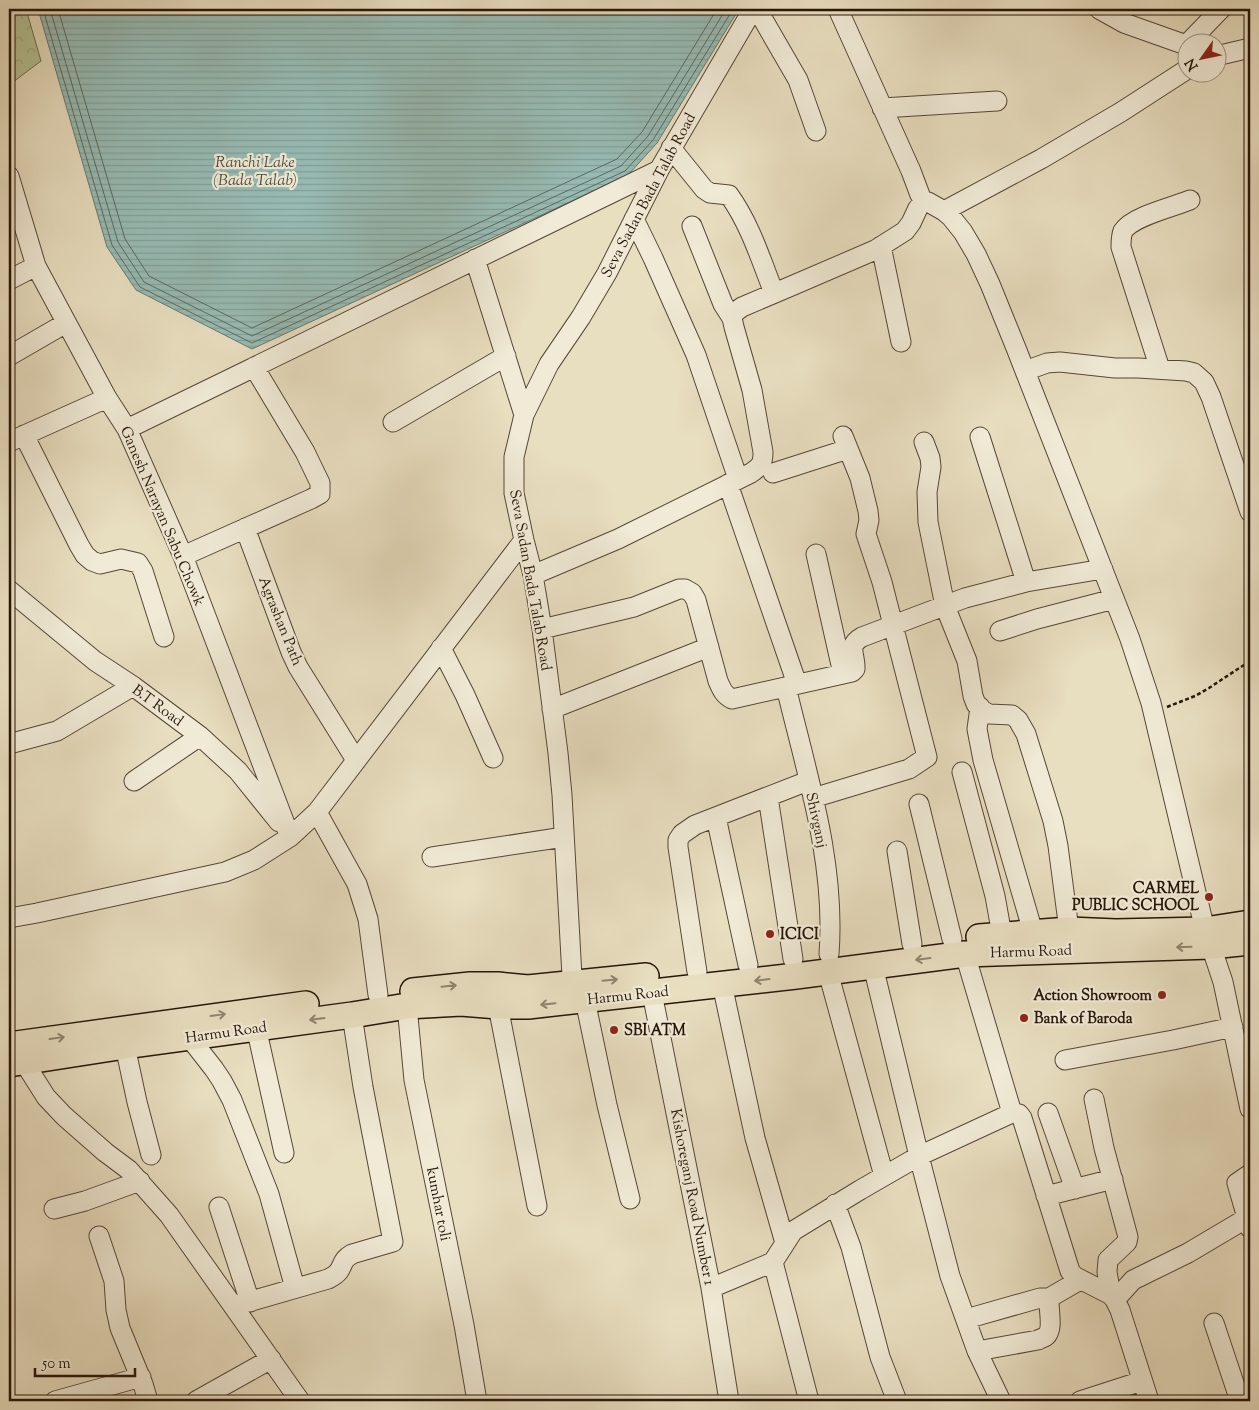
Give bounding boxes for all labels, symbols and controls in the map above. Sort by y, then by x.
north arrow [1176,32,1226,82]
text: N [1181,54,1204,74]
street label: Seva Sadan Bada Talab Road [597,109,702,282]
water label: Ranchi Lake (Bada Talab) [213,152,297,193]
street label: Ganesh Narayan Sabu Chowk [114,423,209,610]
street label: Seva Sadan Bada Talab Road [503,488,556,673]
street label: Agrashan Path [252,574,307,669]
street label: B.T Road [127,680,188,732]
street label: Shivganj [799,791,832,850]
place label: CARMEL PUBLIC SCHOOL [1072,879,1200,917]
marker: CARMEL PUBLIC SCHOOL [1203,891,1215,903]
place label: ICICI [780,925,819,946]
marker: ICICI [764,928,776,940]
street label: Harmu Road [990,941,1073,964]
one-way arrow [1177,943,1193,952]
one-way arrow [915,954,931,964]
one-way arrow [602,975,618,984]
one-way arrow [754,975,770,985]
one-way arrow [440,981,456,991]
street label: Harmu Road [586,982,671,1011]
place label: Action Showroom [1033,986,1153,1007]
marker: Action Showroom [1156,989,1168,1001]
one-way arrow [540,999,556,1009]
place label: Bank of Baroda [1034,1009,1133,1030]
one-way arrow [210,1010,226,1020]
marker: Bank of Baroda [1018,1012,1030,1024]
one-way arrow [309,1015,325,1025]
street label: Harmu Road [184,1017,269,1050]
place label: SBI ATM [624,1021,686,1042]
marker: SBI ATM [608,1024,620,1036]
one-way arrow [49,1033,65,1043]
street label: Kishoreganj Road Number 1 [664,1107,719,1287]
street label: kumhar toli [420,1165,455,1243]
scale bar [35,1345,135,1377]
text: 50 m [41,1354,71,1375]

